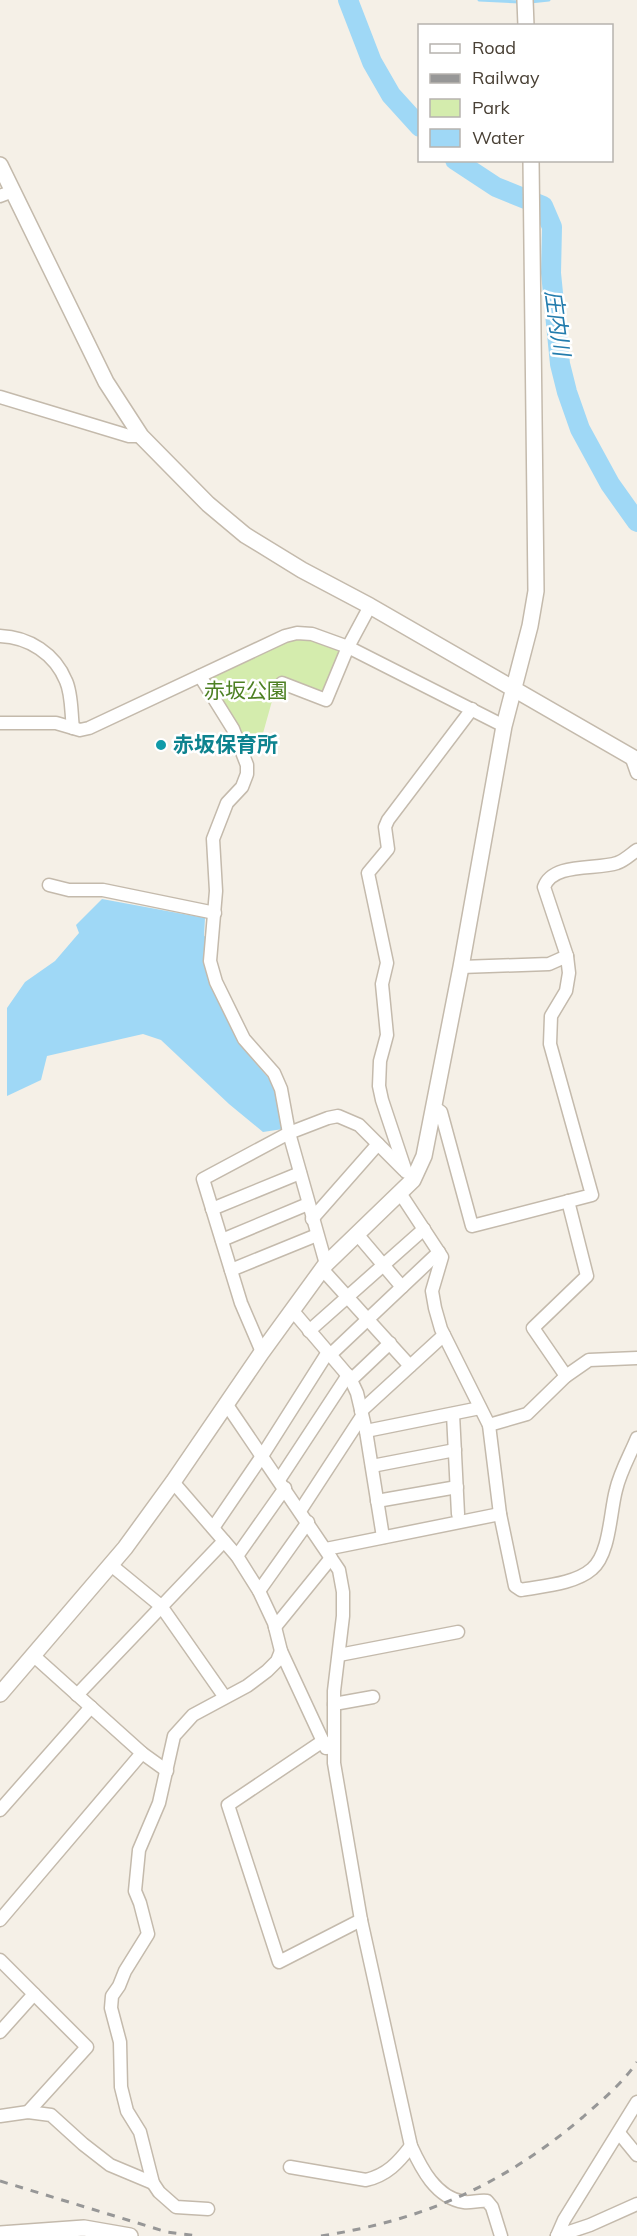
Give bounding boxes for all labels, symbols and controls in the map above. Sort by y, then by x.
legend [418,24,613,162]
text: Road [472,36,516,59]
text: Railway [472,66,540,89]
text: Park [472,96,511,119]
text: Water [472,126,525,149]
water label: 庄内川 [540,288,577,360]
park label: 赤坂公園 [204,677,288,703]
place label: 赤坂保育所 [173,731,278,757]
marker: 赤坂保育所 [154,738,168,752]

